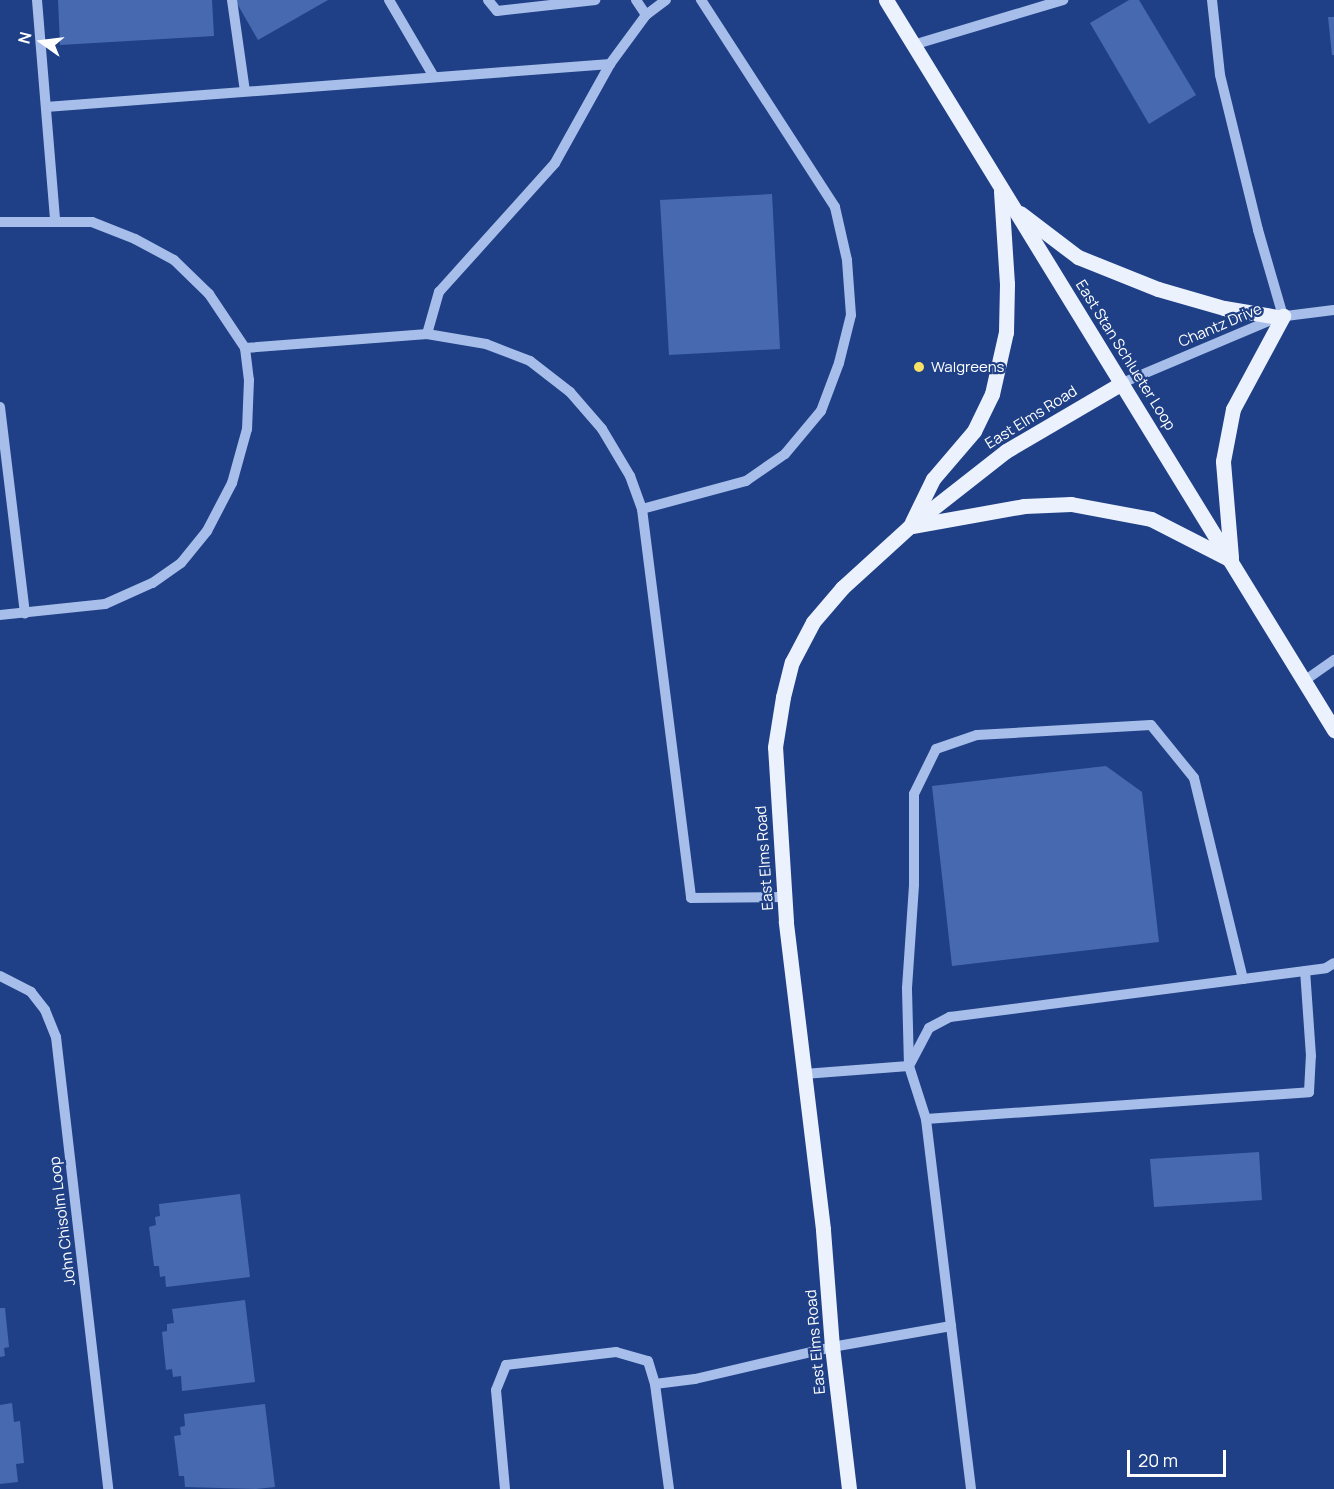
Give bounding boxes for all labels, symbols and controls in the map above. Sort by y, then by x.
north arrow [12,12,72,72]
text: N [12,29,37,46]
street label: East Stan Schlueter Loop [1072,276,1180,434]
street label: Chantz Drive [1176,299,1264,351]
place label: Walgreens [931,358,1004,376]
marker: Walgreens [912,360,926,374]
street label: East Elms Road [982,382,1080,452]
street label: East Elms Road [751,805,777,911]
street label: John Chisolm Loop [45,1155,79,1287]
street label: East Elms Road [801,1289,829,1395]
scale bar [1130,1438,1229,1476]
text: 20 m [1138,1448,1178,1472]

